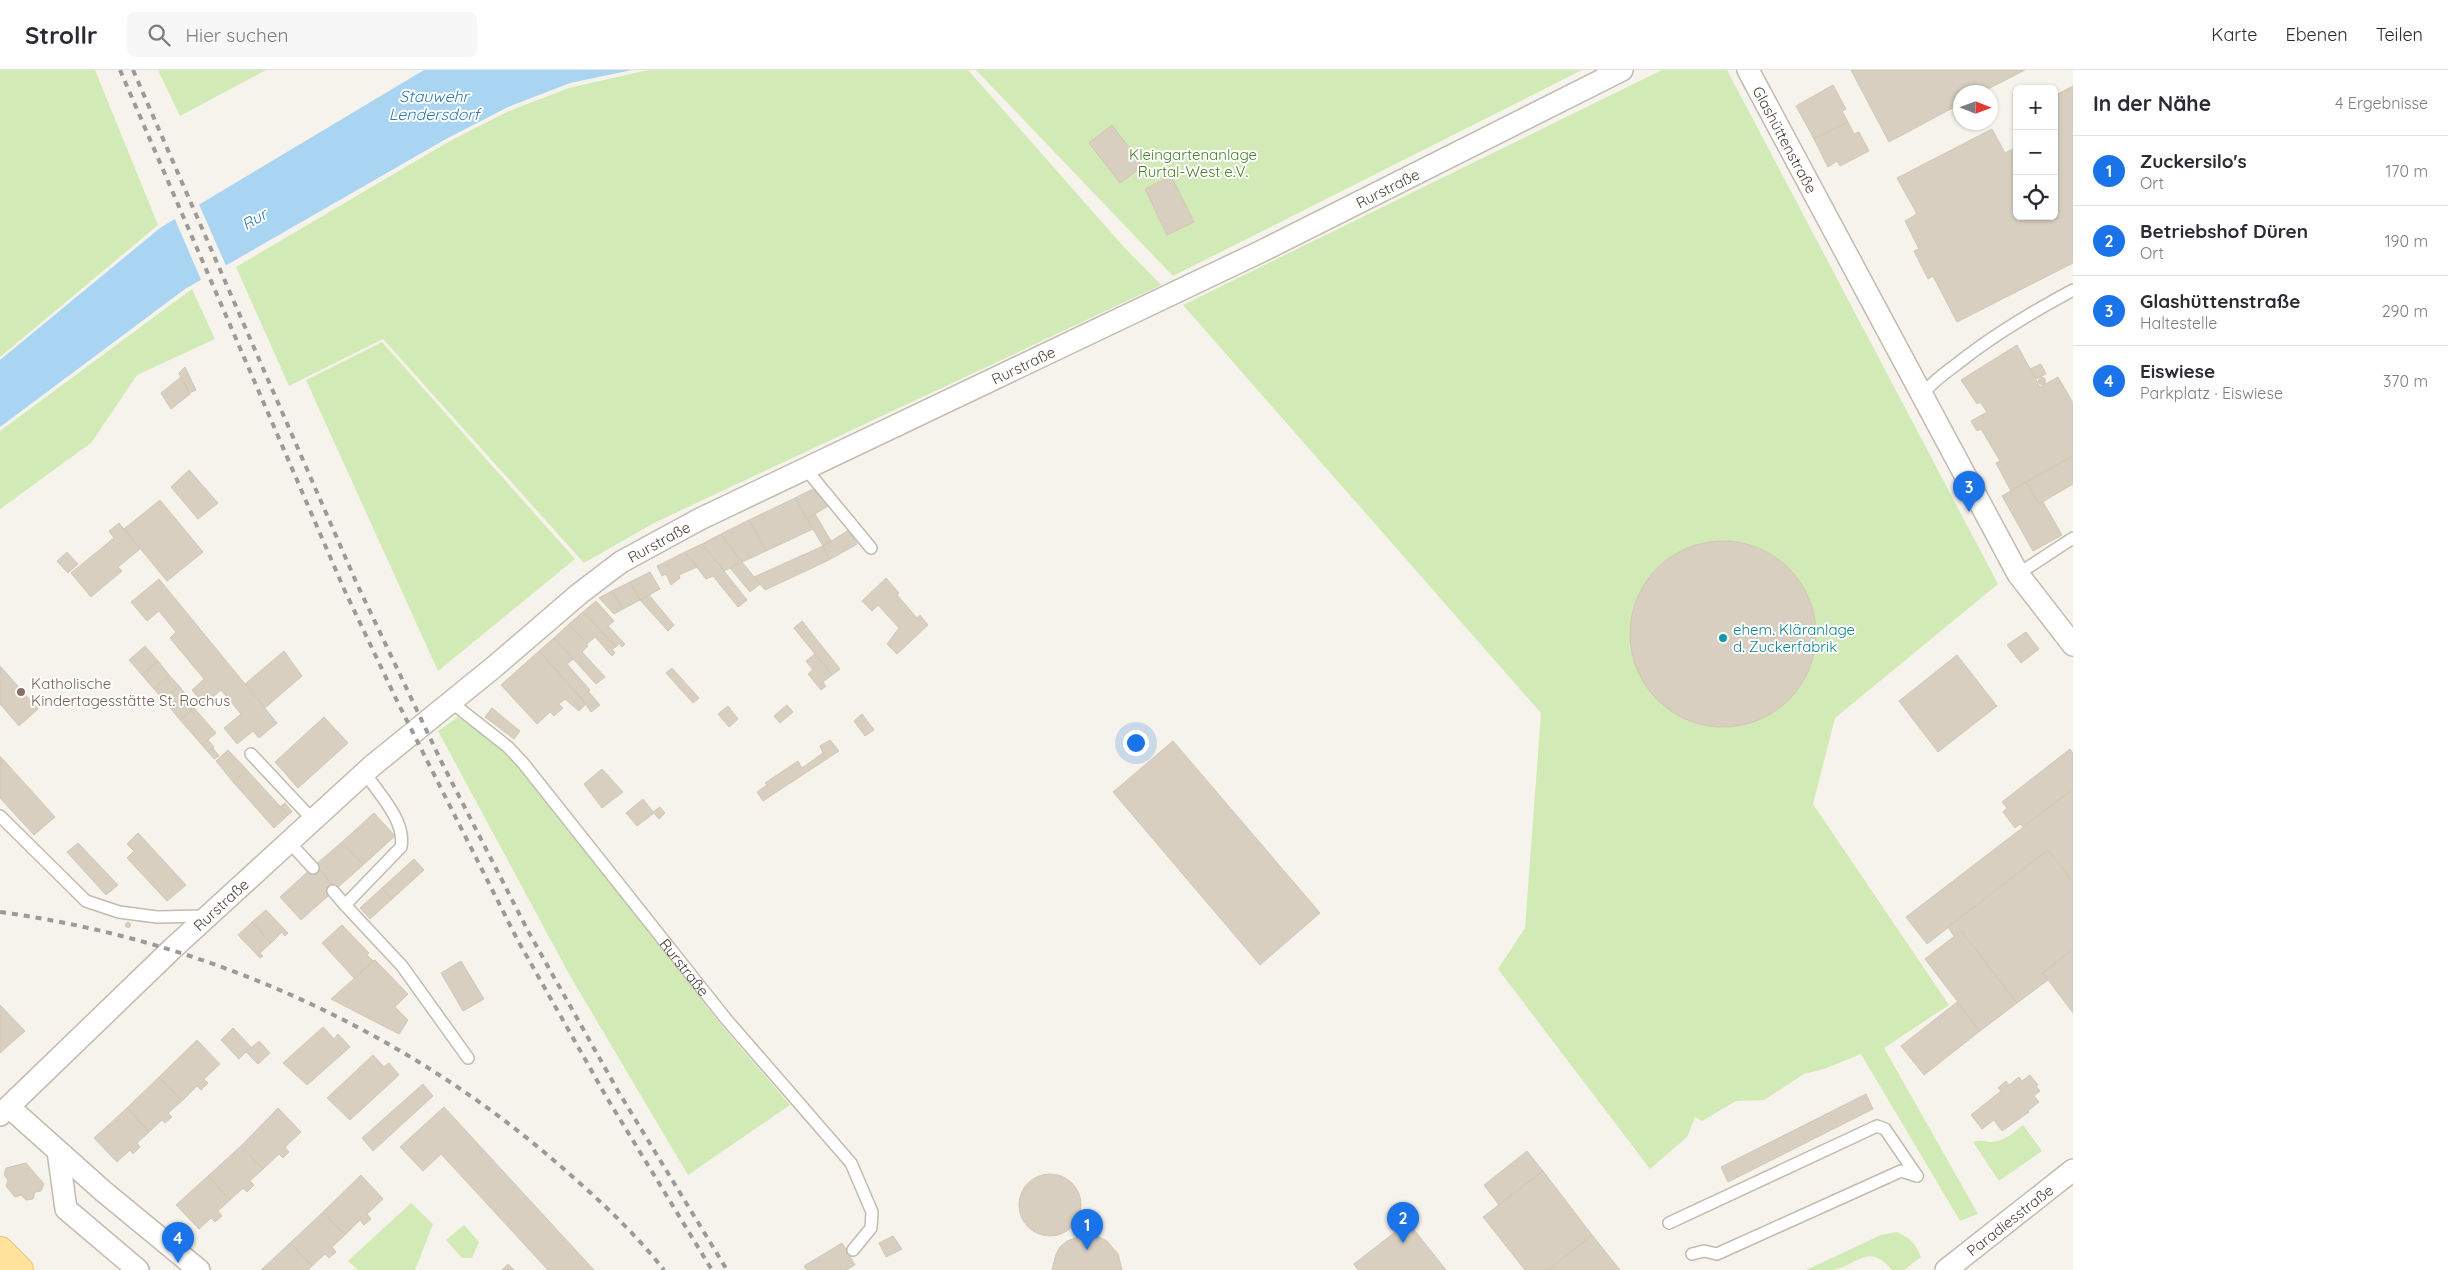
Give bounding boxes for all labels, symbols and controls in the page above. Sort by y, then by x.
search box [127,12,477,57]
text: Strollr [25,20,97,50]
icon: search [145,21,173,49]
text: Hier suchen [185,23,288,47]
text: Karte [2211,23,2257,46]
text: Ebenen [2285,23,2348,46]
text: Teilen [2376,23,2423,46]
street label: Glashüttenstraße [1749,83,1822,196]
north arrow [1953,85,1998,130]
map controls [2013,85,2058,220]
button: + [2013,85,2058,130]
water label: Stauwehr Lendersdorf [389,86,482,124]
text: In der Nähe [2093,90,2211,116]
text: 4 Ergebnisse [2335,93,2428,113]
button: − [2013,130,2058,175]
park label: Kleingartenanlage Rurtal-West e.V. [1129,145,1257,181]
text: Zuckersilo's [2140,149,2247,173]
text: 1 [2106,161,2112,181]
text: 170 m [2385,161,2428,181]
street label: Rurstraße [1352,164,1422,212]
text: Ort [2140,173,2164,193]
button: locate [2013,175,2058,220]
water label: Rur [238,203,272,234]
text: Betriebshof Düren [2140,219,2308,243]
text: 2 [2104,231,2114,251]
text: 190 m [2385,231,2428,251]
text: Ort [2140,243,2164,263]
text: Glashüttenstraße [2140,289,2300,313]
text: 3 [2105,301,2113,321]
text: 290 m [2382,301,2428,321]
text: Haltestelle [2140,313,2217,333]
street label: Rurstraße [988,342,1058,388]
text: Eiswiese [2140,359,2215,383]
text: 4 [2104,371,2114,391]
text: 370 m [2383,371,2428,391]
text: Parkplatz · Eiswiese [2140,383,2283,403]
pin: 3 [1953,471,1985,512]
street label: Rurstraße [624,517,693,566]
place label: ehem. Kläranlage d. Zuckerfabrik [1733,620,1855,656]
marker: ehem. Kläranlage d. Zuckerfabrik [1717,632,1729,644]
place label: Katholische Kindertagesstätte St. Rochus [31,674,230,710]
marker: Katholische Kindertagesstätte St. Rochus [15,686,27,698]
your location [1123,730,1149,756]
street label: Rurstraße [189,874,252,935]
street label: Rurstraße [656,934,714,1000]
street label: Paradiesstraße [1963,1180,2057,1260]
pin: 2 [1387,1202,1419,1243]
pin: 1 [1071,1209,1103,1250]
pin: 4 [162,1222,194,1263]

